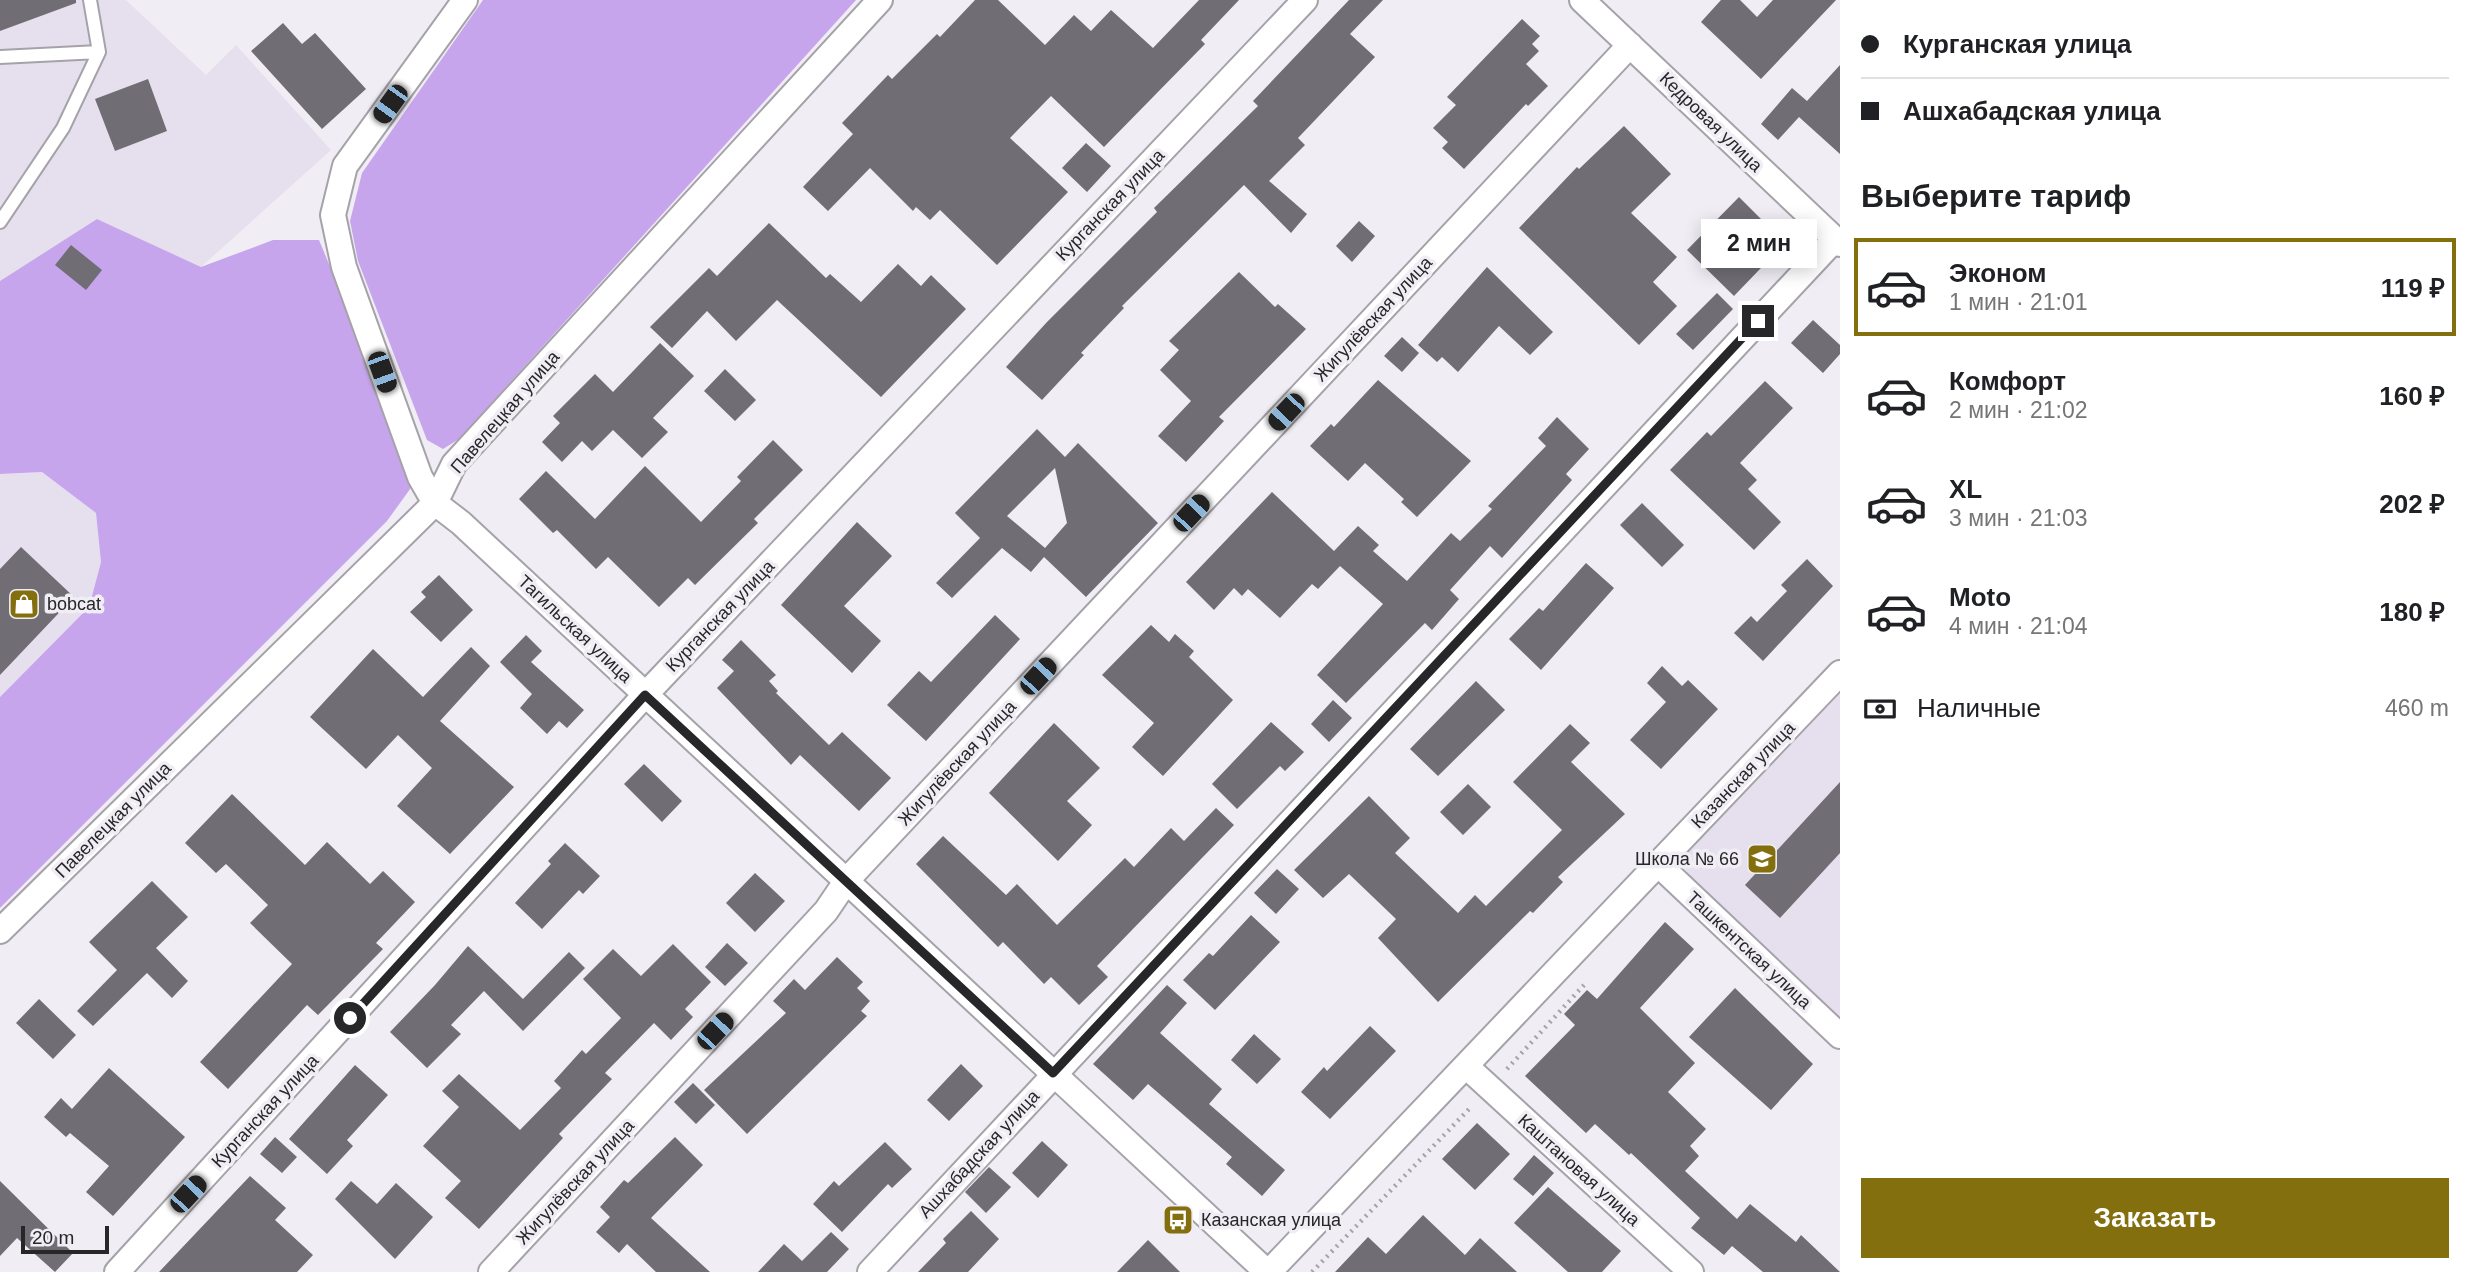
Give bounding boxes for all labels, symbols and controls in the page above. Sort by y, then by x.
text: Курганская улица [1903,29,2132,59]
street label: Кедровая улица [1656,68,1767,176]
car [370,81,411,127]
text: Ашхабадская улица [1903,96,2161,126]
street label: Курганская улица [1052,145,1169,265]
text: Выберите тариф [1861,178,2131,214]
callout: 2 мин [1700,219,1816,268]
text: 2 мин [1727,230,1791,256]
street label: Жигулёвская улица [1310,252,1437,386]
icon: car [1865,256,1928,319]
text: Эконом [1949,258,2047,288]
text: 119 ₽ [2381,273,2445,303]
text: 1 мин · 21:01 [1949,289,2088,315]
route end [1742,305,1774,337]
street label: Павелецкая улица [447,346,564,477]
car [365,349,400,395]
icon: car [1865,364,1928,427]
text: Комфорт [1949,366,2066,396]
text: 160 ₽ [2379,381,2445,411]
car [1264,389,1309,435]
text: 2 мин · 21:02 [1949,397,2088,423]
icon: car [1865,472,1928,535]
text: XL [1949,474,1982,504]
text: 202 ₽ [2379,489,2445,519]
car [1169,490,1214,536]
text: 3 мин · 21:03 [1949,505,2088,531]
street label: Курганская улица [662,556,779,676]
street label: Тагильская улица [514,571,637,688]
icon: car [1865,580,1928,643]
text: Moto [1949,582,2011,612]
shop icon: bobcat [7,587,41,621]
place label: bobcat [47,594,101,614]
text: 180 ₽ [2379,597,2445,627]
text: 4 мин · 21:04 [1949,613,2088,639]
car [1016,653,1061,699]
icon: cash [1861,690,1899,728]
text: Наличные [1917,693,2041,723]
text: 460 m [2385,695,2449,721]
street label: Жигулёвская улица [894,696,1021,830]
street label: Казанская улица [1687,717,1800,832]
street label: Павелецкая улица [51,757,176,882]
school or university icon: Школа № 66 [1745,842,1779,876]
place label: Школа № 66 [1635,849,1739,869]
street label: Ташкентская улица [1683,887,1816,1013]
route start [334,1002,366,1034]
car [693,1008,738,1054]
street label: Курганская улица [208,1050,323,1172]
street label: Ашхабадская улица [915,1085,1044,1222]
street label: Каштановая улица [1514,1110,1645,1230]
street label: Жигулёвская улица [512,1115,639,1249]
car [166,1171,211,1217]
button: Заказать [1861,1178,2449,1258]
bus stop icon: Казанская улица [1161,1203,1195,1237]
place label: Казанская улица [1201,1210,1342,1230]
scale bar [21,1223,108,1255]
text: 20 m [32,1227,74,1248]

